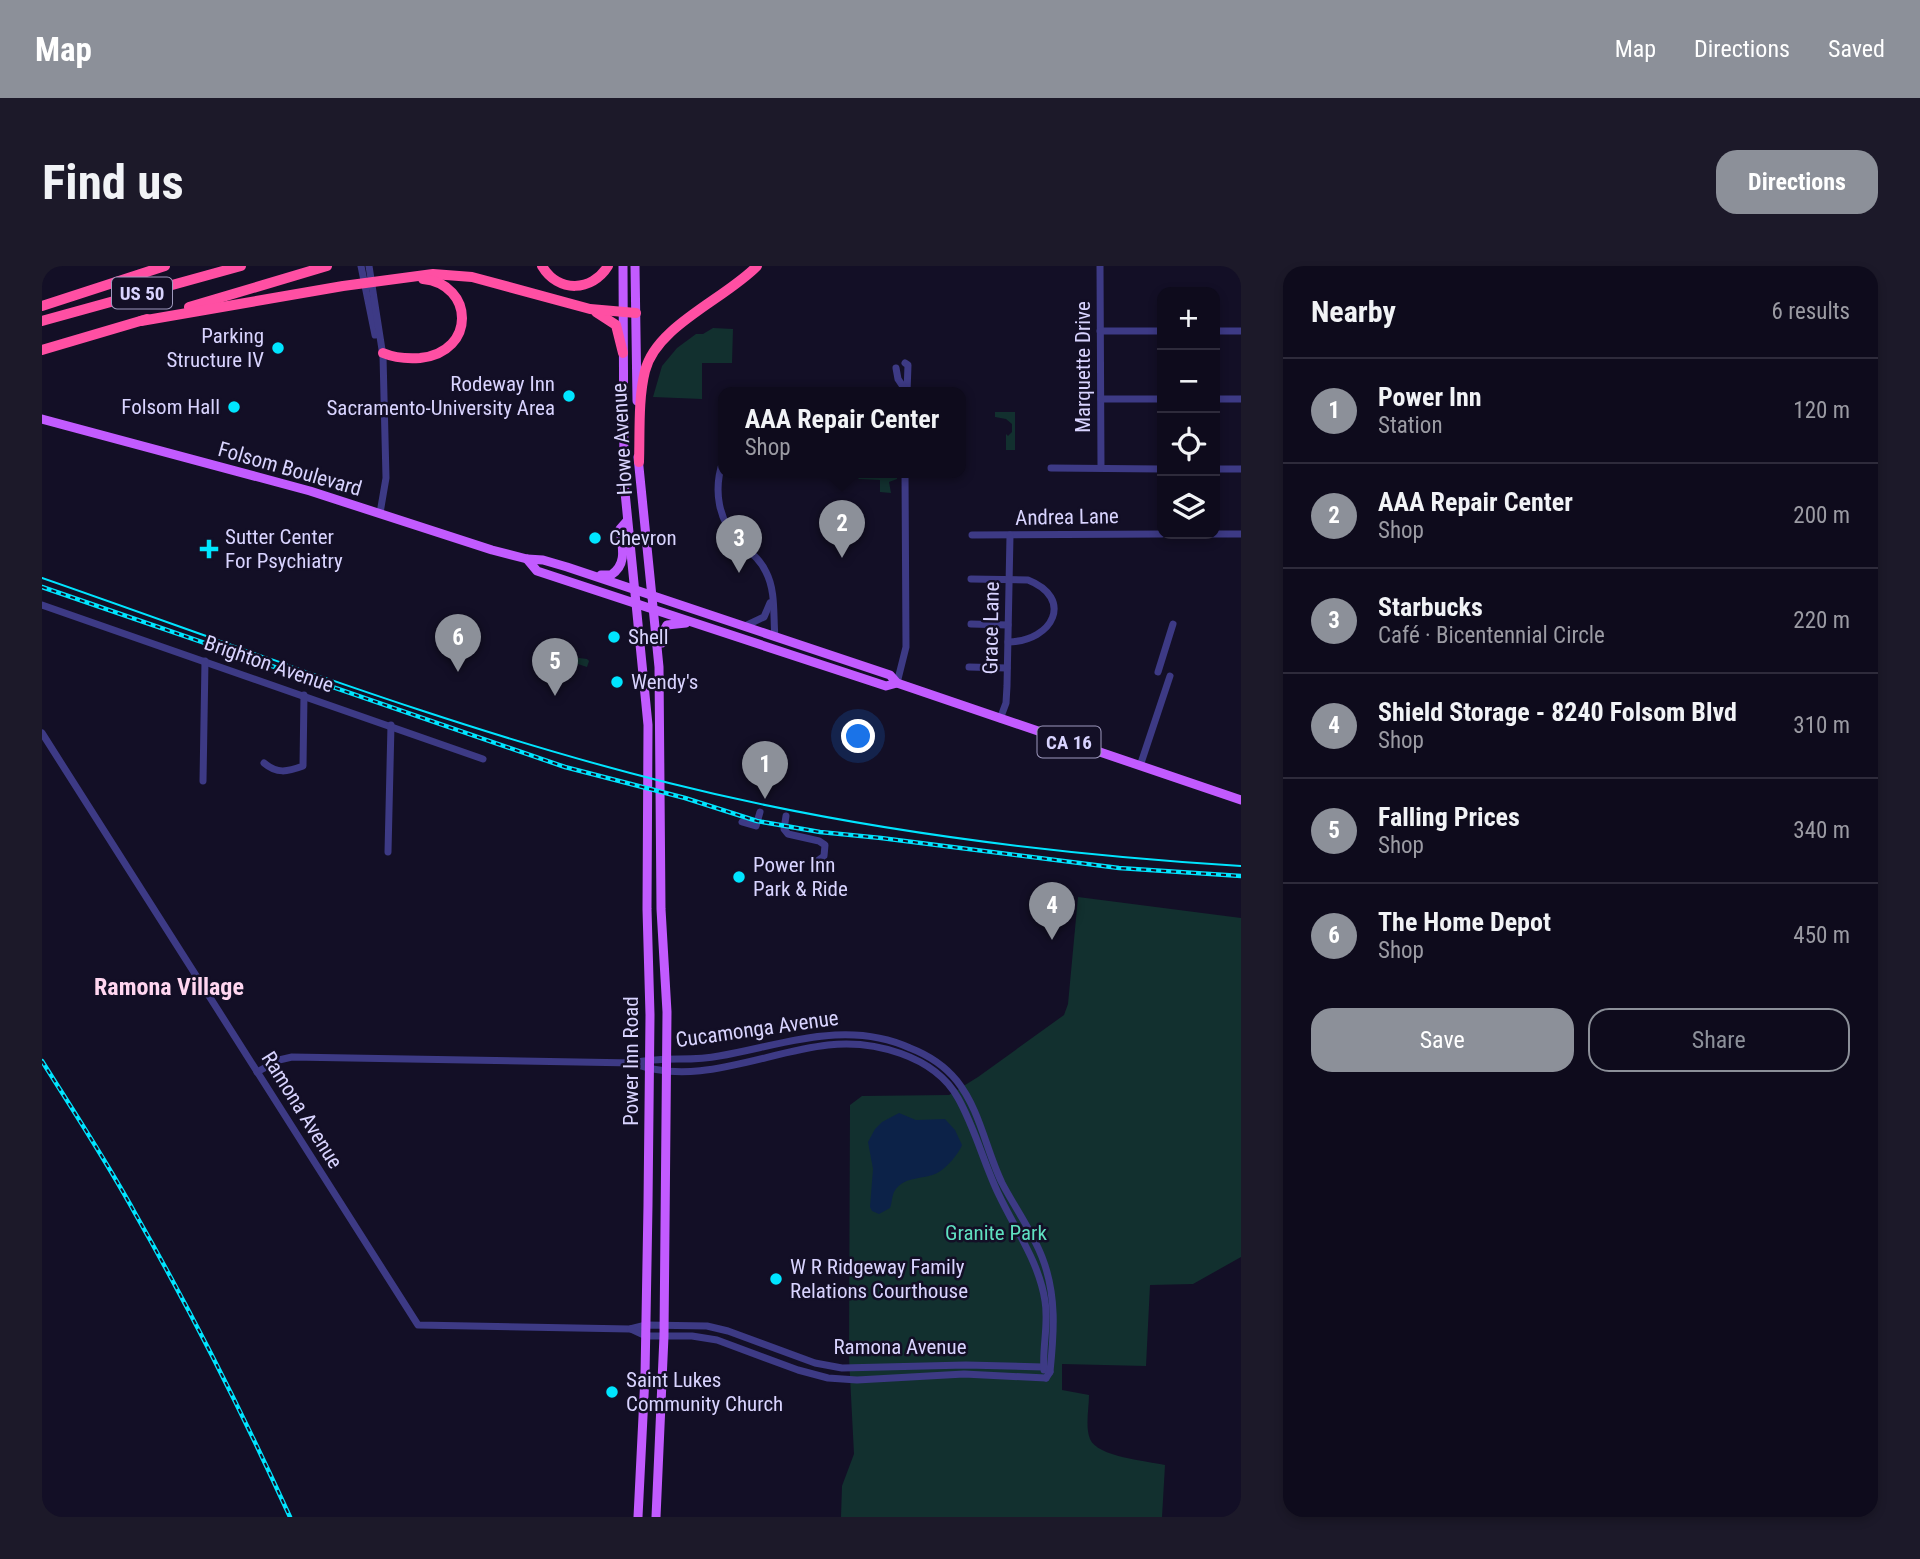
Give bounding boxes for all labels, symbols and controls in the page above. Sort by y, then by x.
text: Map [35,30,92,69]
text: Map [1615,35,1656,63]
text: Directions [1694,35,1790,63]
text: Saved [1828,35,1885,63]
button: Directions [1716,150,1878,214]
text: Find us [42,154,184,211]
road number: US 50 [112,278,172,308]
map controls [1157,287,1220,539]
button: + [1157,287,1220,350]
text: Nearby [1311,294,1396,329]
text: 6 results [1772,298,1850,325]
street label: Marquette Drive [1071,301,1095,433]
place label: Parking Structure IV [166,324,264,372]
marker: Parking Structure IV [270,340,286,356]
button: − [1157,350,1220,413]
place label: Rodeway Inn Sacramento-University Area [326,372,555,420]
street label: Howe Avenue [607,382,637,496]
text: Power Inn [1378,382,1482,412]
popup [718,387,966,478]
marker: Rodeway Inn Sacramento-University Area [561,388,577,404]
place label: Folsom Hall [121,395,220,419]
text: 1 [1328,397,1340,424]
text: 120 m [1793,397,1850,424]
marker: Folsom Hall [226,399,242,415]
text: AAA Repair Center [745,404,939,434]
text: Station [1378,412,1443,439]
button: locate [1157,413,1220,476]
text: Shop [745,434,791,461]
street label: Folsom Boulevard [215,437,365,501]
button: layers [1157,476,1220,539]
text: AAA Repair Center [1378,487,1573,517]
pin: 2 [819,500,865,558]
text: 2 [1328,502,1340,529]
text: 200 m [1793,502,1850,529]
street label: Andrea Lane [1015,504,1119,530]
pin: 3 [716,515,762,573]
text: Shop [1378,517,1424,544]
place label: Sutter Center For Psychiatry [225,525,343,573]
place label: Chevron [609,526,677,550]
marker: Chevron [587,530,603,546]
marker: Sutter Center For Psychiatry [199,539,219,559]
street label: Grace Lane [978,581,1004,675]
text: Starbucks [1378,592,1483,622]
text: 3 [1328,607,1340,634]
text: 220 m [1793,607,1850,634]
pin: 6 [435,614,481,672]
text: Café · Bicentennial Circle [1378,622,1605,649]
place label: Shell [628,625,669,649]
marker: Shell [606,629,622,645]
street label: Brighton Avenue [201,631,337,697]
pin: 5 [532,638,578,696]
place label: Wendy's [631,670,698,694]
marker: Wendy's [609,674,625,690]
text: Shield Storage - 8240 Folsom Blvd [1378,697,1737,727]
text: 4 [1328,712,1340,739]
text: 310 m [1793,712,1850,739]
your location [841,719,875,753]
road number: CA 16 [1038,727,1100,757]
text: Shop [1378,727,1424,754]
pin: 1 [742,741,788,799]
text: Falling Prices [1378,802,1520,832]
text: 5 [1328,817,1340,844]
text: 340 m [1793,817,1850,844]
text: Shop [1378,832,1424,859]
place label: Power Inn Park & Ride [753,853,848,901]
marker: Power Inn Park & Ride [731,869,747,885]
pin: 4 [1029,882,1075,940]
text: The Home Depot [1378,907,1551,937]
text: 6 [1328,922,1340,949]
text: 450 m [1793,922,1850,949]
text: Shop [1378,937,1424,964]
district label: Ramona Village [94,973,244,1001]
street label: Power Inn Road [619,996,643,1126]
street label: Cucamonga Avenue [674,1006,840,1052]
button: Save [1311,1008,1574,1072]
button: Share [1588,1008,1850,1072]
street label: Ramona Avenue [257,1047,348,1173]
park label: Granite Park [945,1221,1047,1245]
place label: W R Ridgeway Family Relations Courthouse [790,1255,968,1303]
marker: W R Ridgeway Family Relations Courthouse [768,1271,784,1287]
street label: Ramona Avenue [833,1335,967,1359]
place label: Saint Lukes Community Church [626,1368,783,1416]
marker: Saint Lukes Community Church [604,1384,620,1400]

